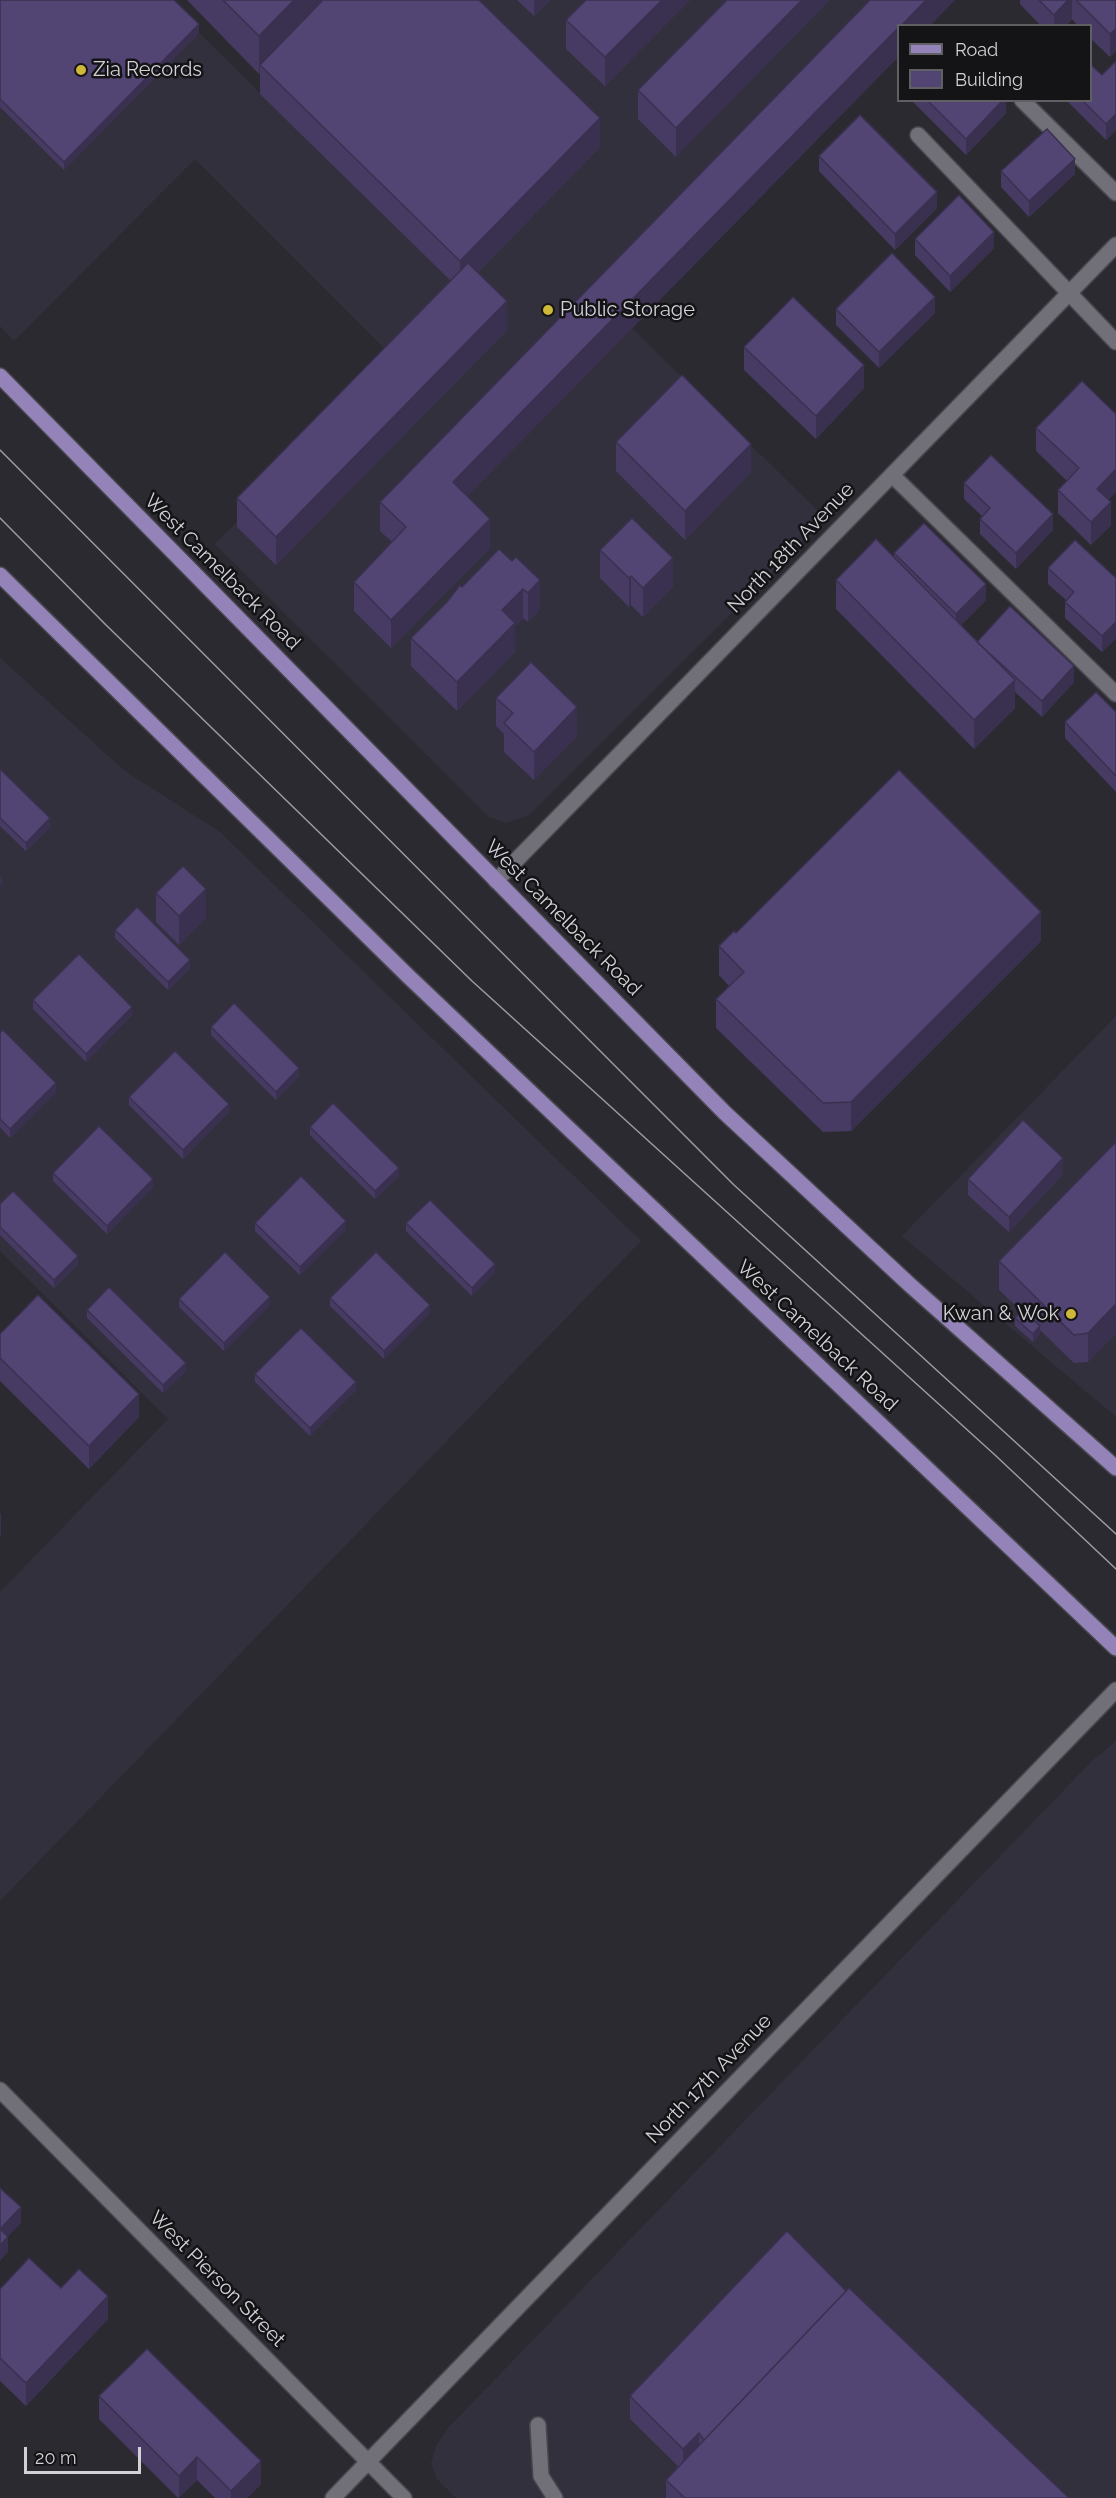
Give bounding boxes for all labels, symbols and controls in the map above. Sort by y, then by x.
legend [897,24,1092,102]
text: Road [955,39,998,60]
place label: Zia Records [93,58,202,82]
marker: Zia Records [74,63,88,77]
text: Building [955,69,1023,90]
place label: Public Storage [560,298,695,322]
marker: Public Storage [541,303,555,317]
street label: North 18th Avenue [723,478,859,618]
street label: West Camelback Road [139,489,305,655]
street label: West Camelback Road [480,835,646,1001]
street label: West Camelback Road [732,1255,902,1417]
place label: Kwan & Wok [943,1302,1059,1326]
marker: Kwan & Wok [1064,1307,1078,1321]
street label: North 17th Avenue [641,2009,777,2149]
street label: West Pierson Street [144,2206,290,2352]
scale bar [27,2435,144,2473]
text: 20 m [35,2447,77,2468]

